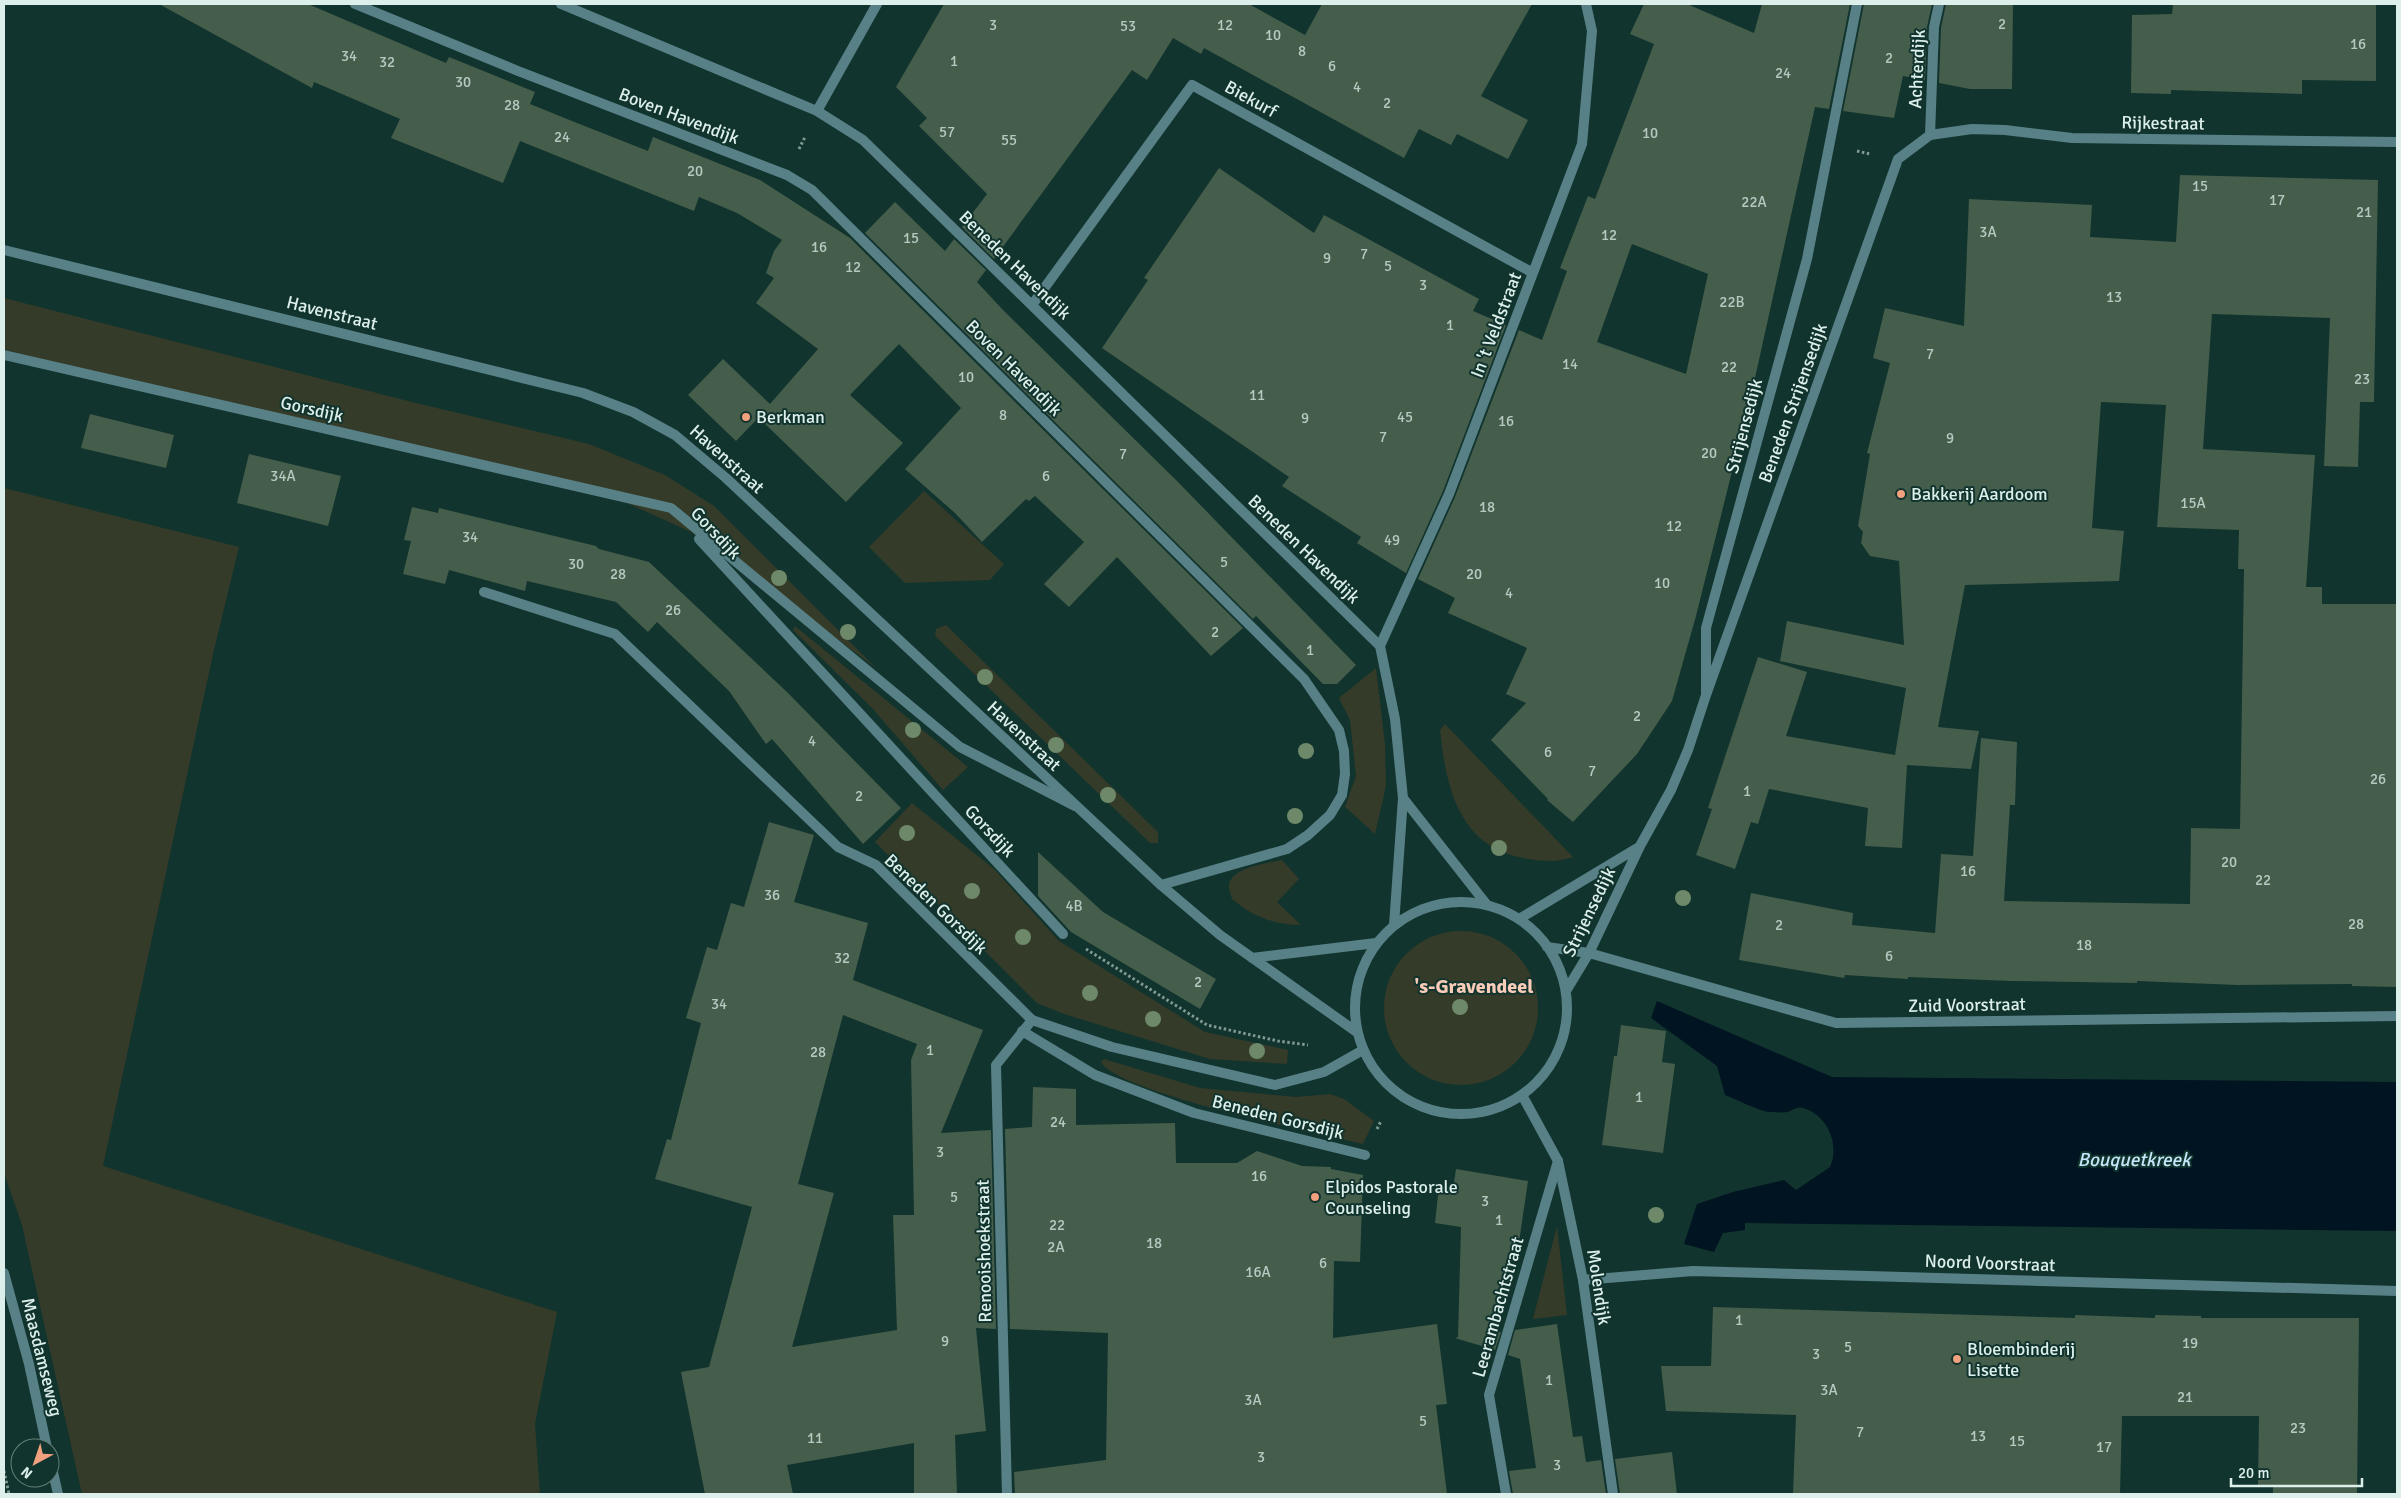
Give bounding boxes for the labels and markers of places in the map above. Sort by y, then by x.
place label: Berkman [756,406,825,428]
marker: Berkman [740,411,752,423]
place label: Bakkerij Aardoom [1911,483,2048,505]
marker: Bakkerij Aardoom [1895,488,1907,500]
place label: Elpidos Pastorale Counseling [1325,1176,1458,1219]
marker: Elpidos Pastorale Counseling [1309,1191,1321,1203]
place label: Bloembinderij Lisette [1967,1338,2075,1381]
marker: Bloembinderij Lisette [1951,1353,1963,1365]

